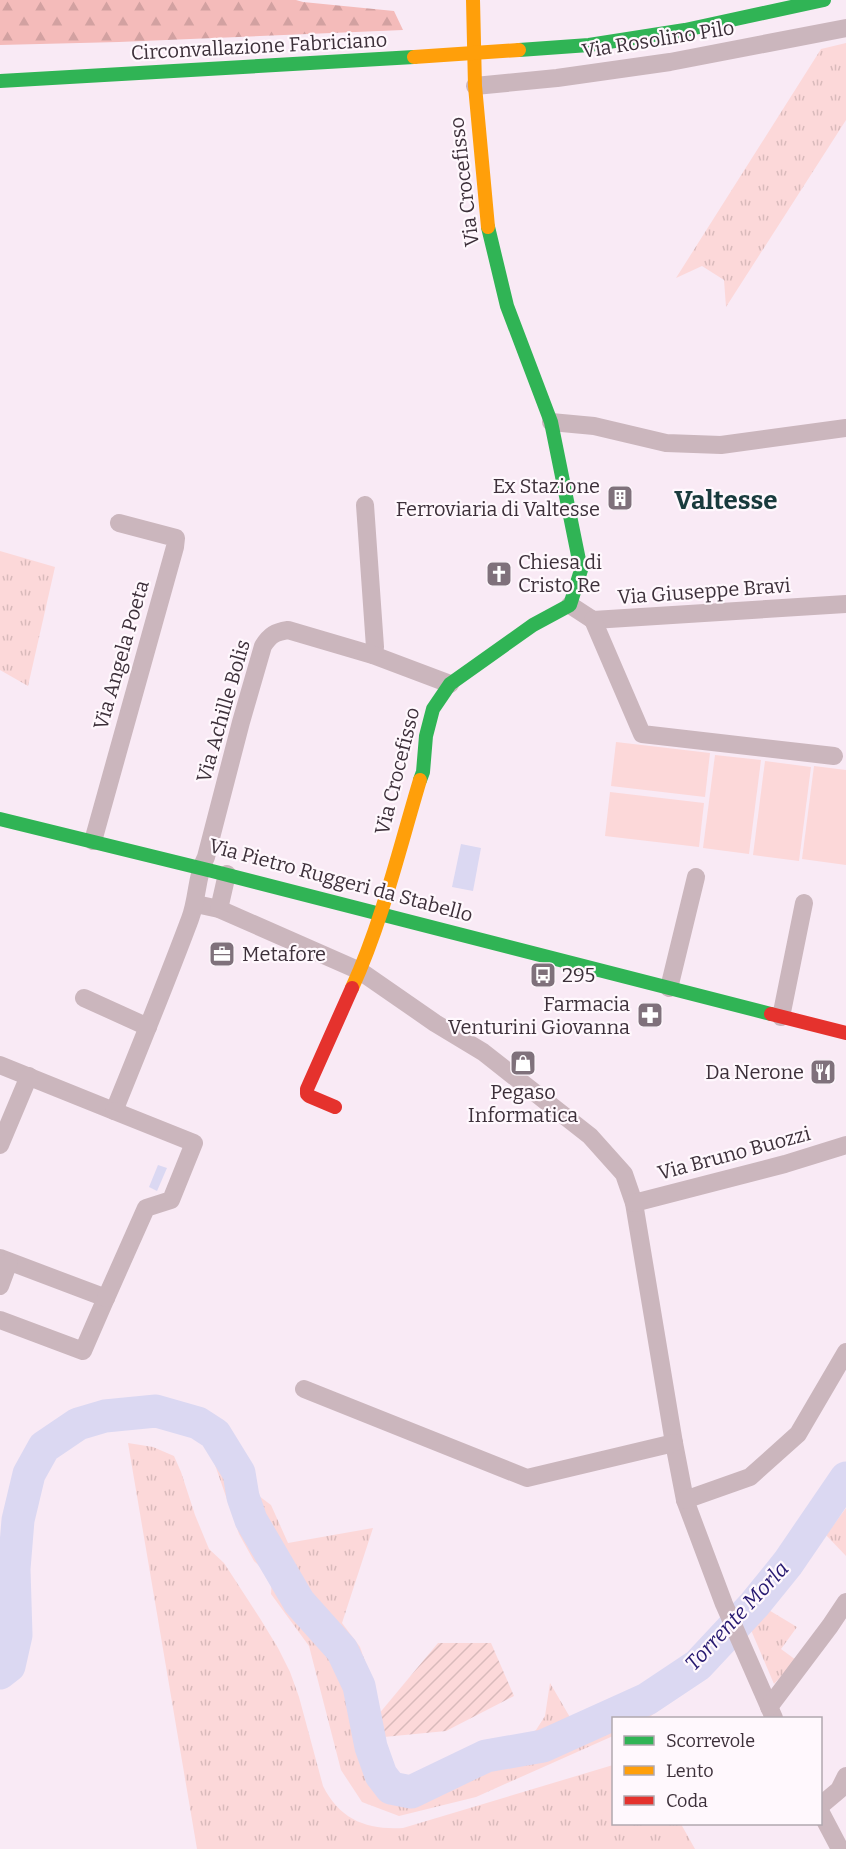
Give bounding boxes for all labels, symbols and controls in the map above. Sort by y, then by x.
street label: Via Rosolino Pilo [580,15,736,63]
street label: Circonvallazione Fabriciano [130,27,388,65]
street label: Via Crocefisso [444,116,484,248]
place label: Ex Stazione Ferroviaria di Valtesse [396,474,600,521]
building icon: Ex Stazione Ferroviaria di Valtesse [605,483,635,513]
district label: Valtesse [674,485,778,516]
place label: Chiesa di Cristo Re [518,550,602,597]
church icon: Chiesa di Cristo Re [484,559,514,589]
street label: Via Giuseppe Bravi [617,573,791,609]
street label: Via Angela Poeta [88,577,154,732]
street label: Via Achille Bolis [191,637,255,785]
street label: Via Crocefisso [370,705,424,837]
street label: Via Pietro Ruggeri da Stabello [207,833,475,927]
office icon: Metafore [207,939,237,969]
place label: Metafore [242,942,326,966]
bus stop icon: 295 [528,960,558,990]
place label: 295 [562,963,595,987]
place label: Farmacia Venturini Giovanna [448,992,630,1039]
pharmacy icon: Farmacia Venturini Giovanna [635,1000,665,1030]
shop icon: Pegaso Informatica [508,1048,538,1078]
restaurant icon: Da Nerone [808,1057,838,1087]
place label: Da Nerone [705,1060,804,1084]
place label: Pegaso Informatica [468,1080,578,1127]
street label: Via Bruno Buozzi [655,1121,813,1185]
water label: Torrente Morla [680,1556,794,1676]
legend [612,1717,822,1825]
text: Scorrevole [666,1730,755,1752]
text: Lento [666,1760,714,1782]
text: Coda [666,1790,708,1812]

